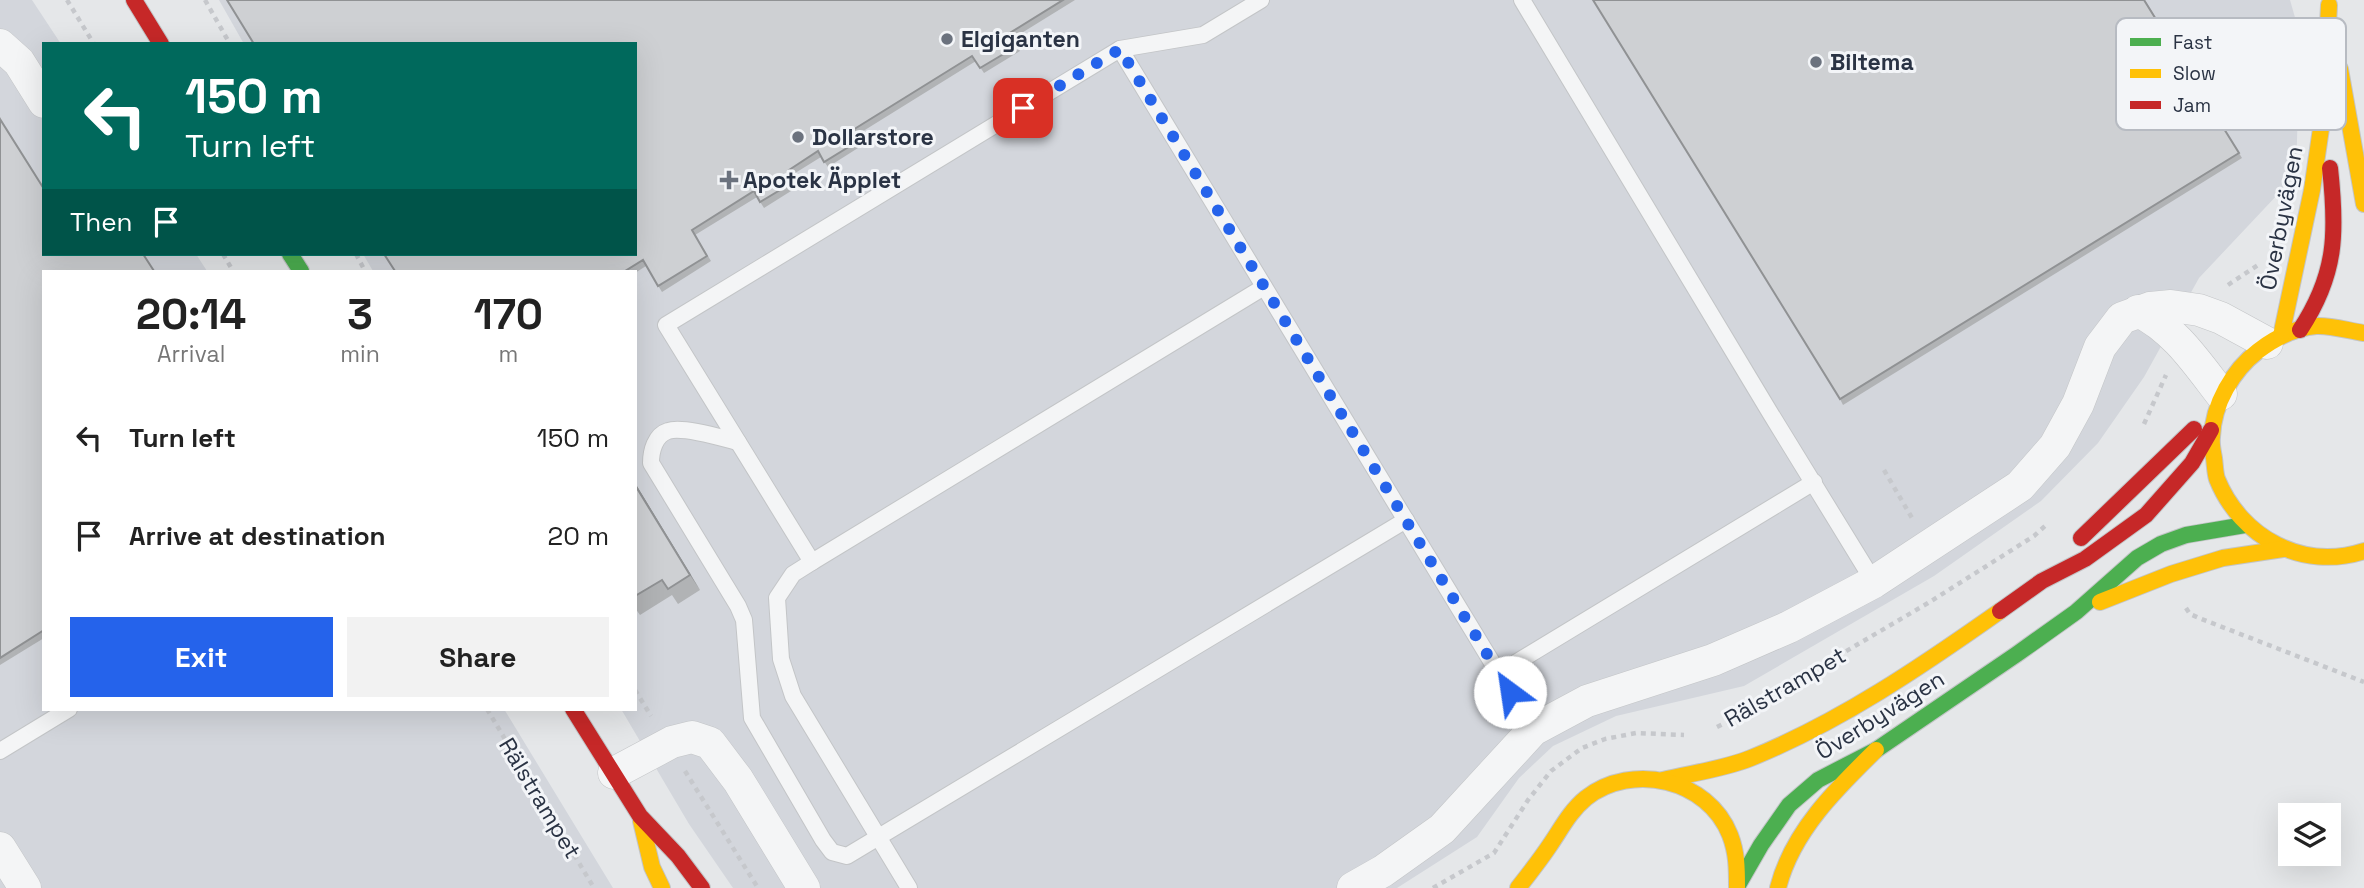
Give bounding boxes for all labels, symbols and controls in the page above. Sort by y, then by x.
legend [2116,18,2346,130]
place label: Elgiganten [961,24,1080,54]
text: Fast [2173,30,2213,55]
marker: Elgiganten [939,31,955,47]
place label: Biltema [1830,47,1914,77]
marker: Biltema [1808,54,1824,70]
text: Slow [2173,61,2216,86]
text: 150 m [185,65,323,127]
icon: left [70,70,161,161]
pin [993,78,1053,138]
icon: arrive [1004,89,1042,127]
text: Jam [2173,93,2211,118]
place label: Dollarstore [812,122,934,152]
text: Turn left [185,126,315,166]
marker: Dollarstore [790,129,806,145]
street label: Överbyvägen [2252,144,2310,292]
place label: Apotek Äpplet [743,165,901,195]
marker: Apotek Äpplet [721,172,737,188]
icon: arrive [147,203,185,241]
text: Then [70,205,133,239]
text: 20:14 [136,288,246,341]
text: 3 [347,288,373,341]
text: 170 [474,288,543,341]
text: Arrival [157,339,225,369]
text: min [340,339,380,369]
text: m [498,339,518,369]
icon: left [70,419,108,457]
text: Turn left [129,421,236,455]
text: 150 m [537,421,609,455]
icon: arrive [70,517,108,555]
text: Arrive at destination [129,519,386,553]
text: 20 m [548,519,609,553]
button: Exit [70,617,333,697]
button: Share [347,617,609,697]
street label: Rälstrampet [1719,640,1851,734]
position arrow [1473,655,1547,729]
street label: Överbyvägen [1810,664,1950,766]
street label: Rälstrampet [492,732,588,864]
map controls [2278,803,2341,866]
button: layers [2278,803,2341,866]

